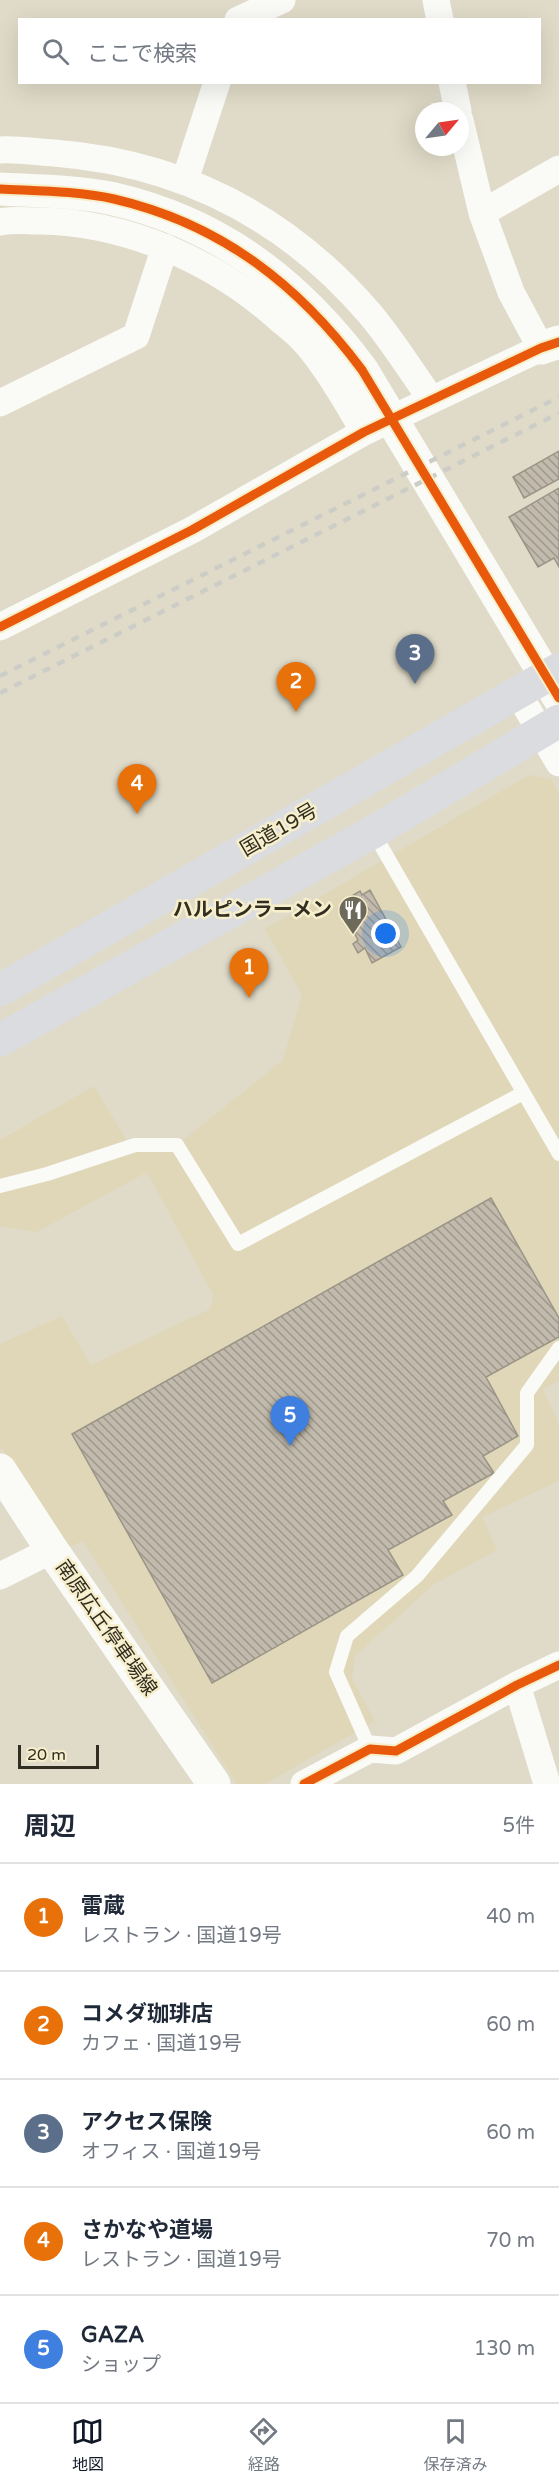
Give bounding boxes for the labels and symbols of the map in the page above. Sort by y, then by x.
north arrow [415,102,469,156]
pin: 3 [396,634,434,684]
pin: 2 [276,662,316,712]
pin: 4 [118,764,156,814]
street label: 国道19号 [236,798,322,862]
restaurant icon: ハルピンラーメン [337,894,369,936]
place label: ハルピンラーメン [173,898,332,922]
your location [371,919,400,948]
pin: 1 [230,948,268,998]
pin: 5 [270,1396,310,1446]
street label: 南原広丘停車場線 [50,1556,162,1700]
scale bar [18,1742,99,1770]

